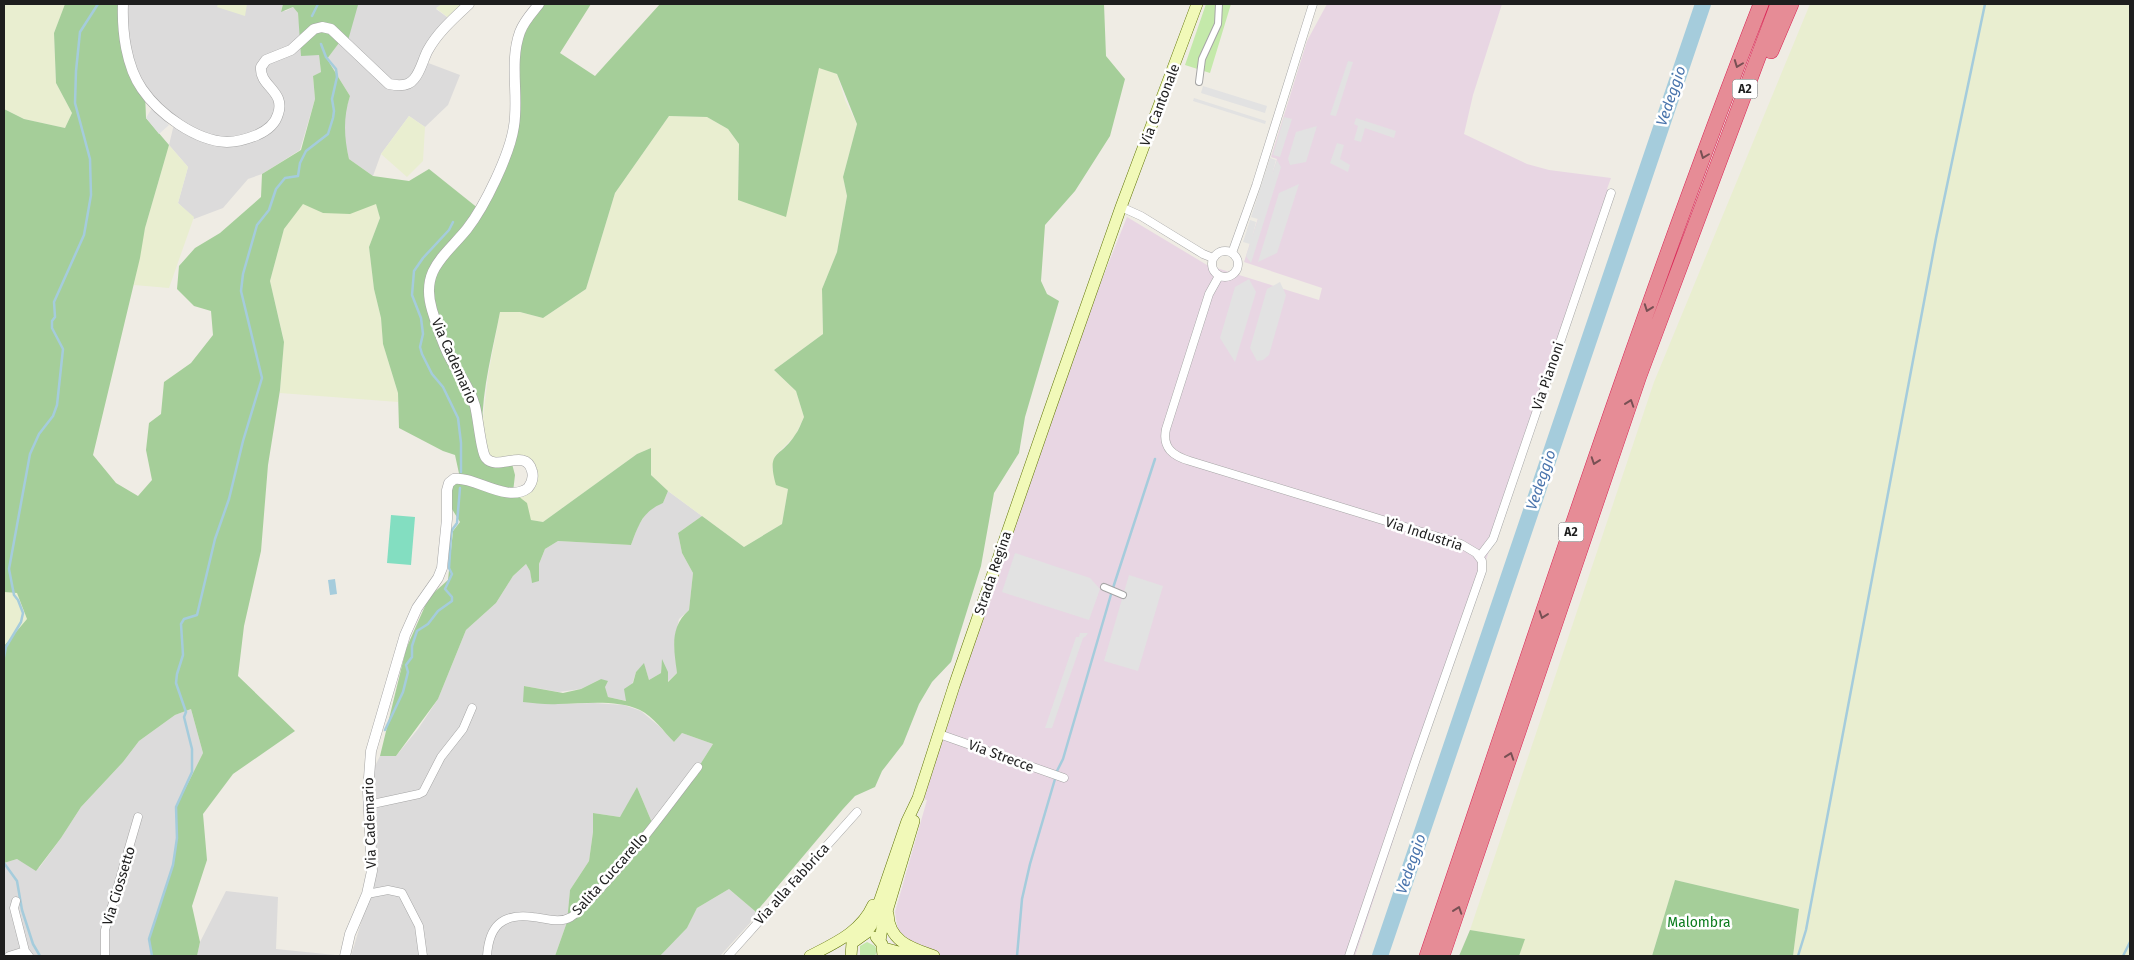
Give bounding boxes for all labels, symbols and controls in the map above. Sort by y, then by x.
one-way arrow [1734,59,1744,67]
street label: Via Cantonale [1136,61,1184,149]
water label: Vedeggio [1652,64,1690,128]
road number: A2 [1732,80,1758,98]
one-way arrow [1700,150,1710,159]
one-way arrow [1644,303,1654,312]
street label: Via Cademario [428,316,480,406]
street label: Via Pianoni [1528,340,1568,412]
one-way arrow [1624,400,1634,408]
water label: Vedeggio [1522,448,1560,512]
one-way arrow [1591,457,1601,465]
street label: Via Industria [1383,513,1465,555]
road number: A2 [1558,522,1584,542]
street label: Strada Regina [971,529,1015,617]
one-way arrow [1539,610,1549,619]
street label: Via Strecce [966,736,1036,776]
one-way arrow [1504,752,1514,761]
street label: Via Cademario [360,777,380,869]
street label: Salita Cuccarello [569,829,651,919]
water label: Vedeggio [1392,832,1430,896]
street label: Via alla Fabbrica [751,840,833,928]
street label: Via Ciossetto [99,844,139,928]
one-way arrow [1452,906,1462,915]
park label: Malombra [1667,914,1731,931]

